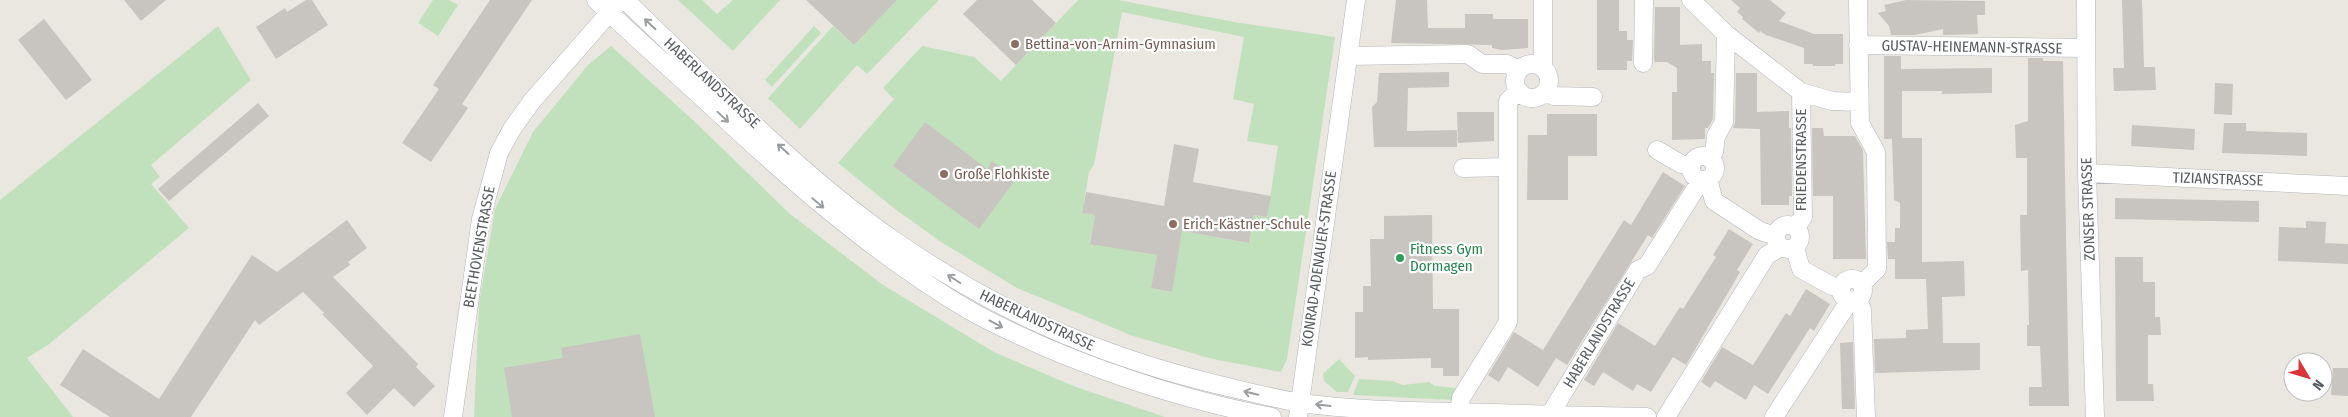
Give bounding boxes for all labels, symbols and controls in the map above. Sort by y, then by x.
one-way arrow [644,18,657,30]
street label: HABERLANDSTRASSE [660,34,764,132]
place label: Bettina-von-Arnim-Gymnasium [1025,35,1216,53]
street label: GUSTAV-HEINEMANN-STRASSE [1881,36,2063,58]
marker: Bettina-von-Arnim-Gymnasium [1009,38,1021,50]
street label: FRIEDENSTRASSE [1792,109,1810,211]
one-way arrow [716,111,729,123]
one-way arrow [777,143,790,155]
street label: ZONSER STRASSE [2077,157,2099,261]
place label: Große Flohkiste [954,165,1050,183]
marker: Große Flohkiste [938,168,950,180]
street label: TIZIANSTRASSE [2172,168,2264,190]
street label: KONRAD-ADENAUER-STRASSE [1298,170,1340,348]
street label: BEETHOVENSTRASSE [459,185,499,309]
one-way arrow [812,197,825,208]
place label: Erich-Kästner-Schule [1183,215,1311,233]
marker: Erich-Kästner-Schule [1167,218,1179,230]
place label: Fitness Gym Dormagen [1410,240,1483,275]
marker: Fitness Gym Dormagen [1394,252,1406,264]
one-way arrow [948,273,962,283]
street label: HABERLANDSTRASSE [1559,275,1639,391]
street label: HABERLANDSTRASSE [977,286,1097,354]
one-way arrow [988,319,1003,329]
north arrow [2283,352,2333,402]
text: N [2309,376,2327,393]
one-way arrow [1244,388,1260,397]
one-way arrow [1315,400,1331,410]

